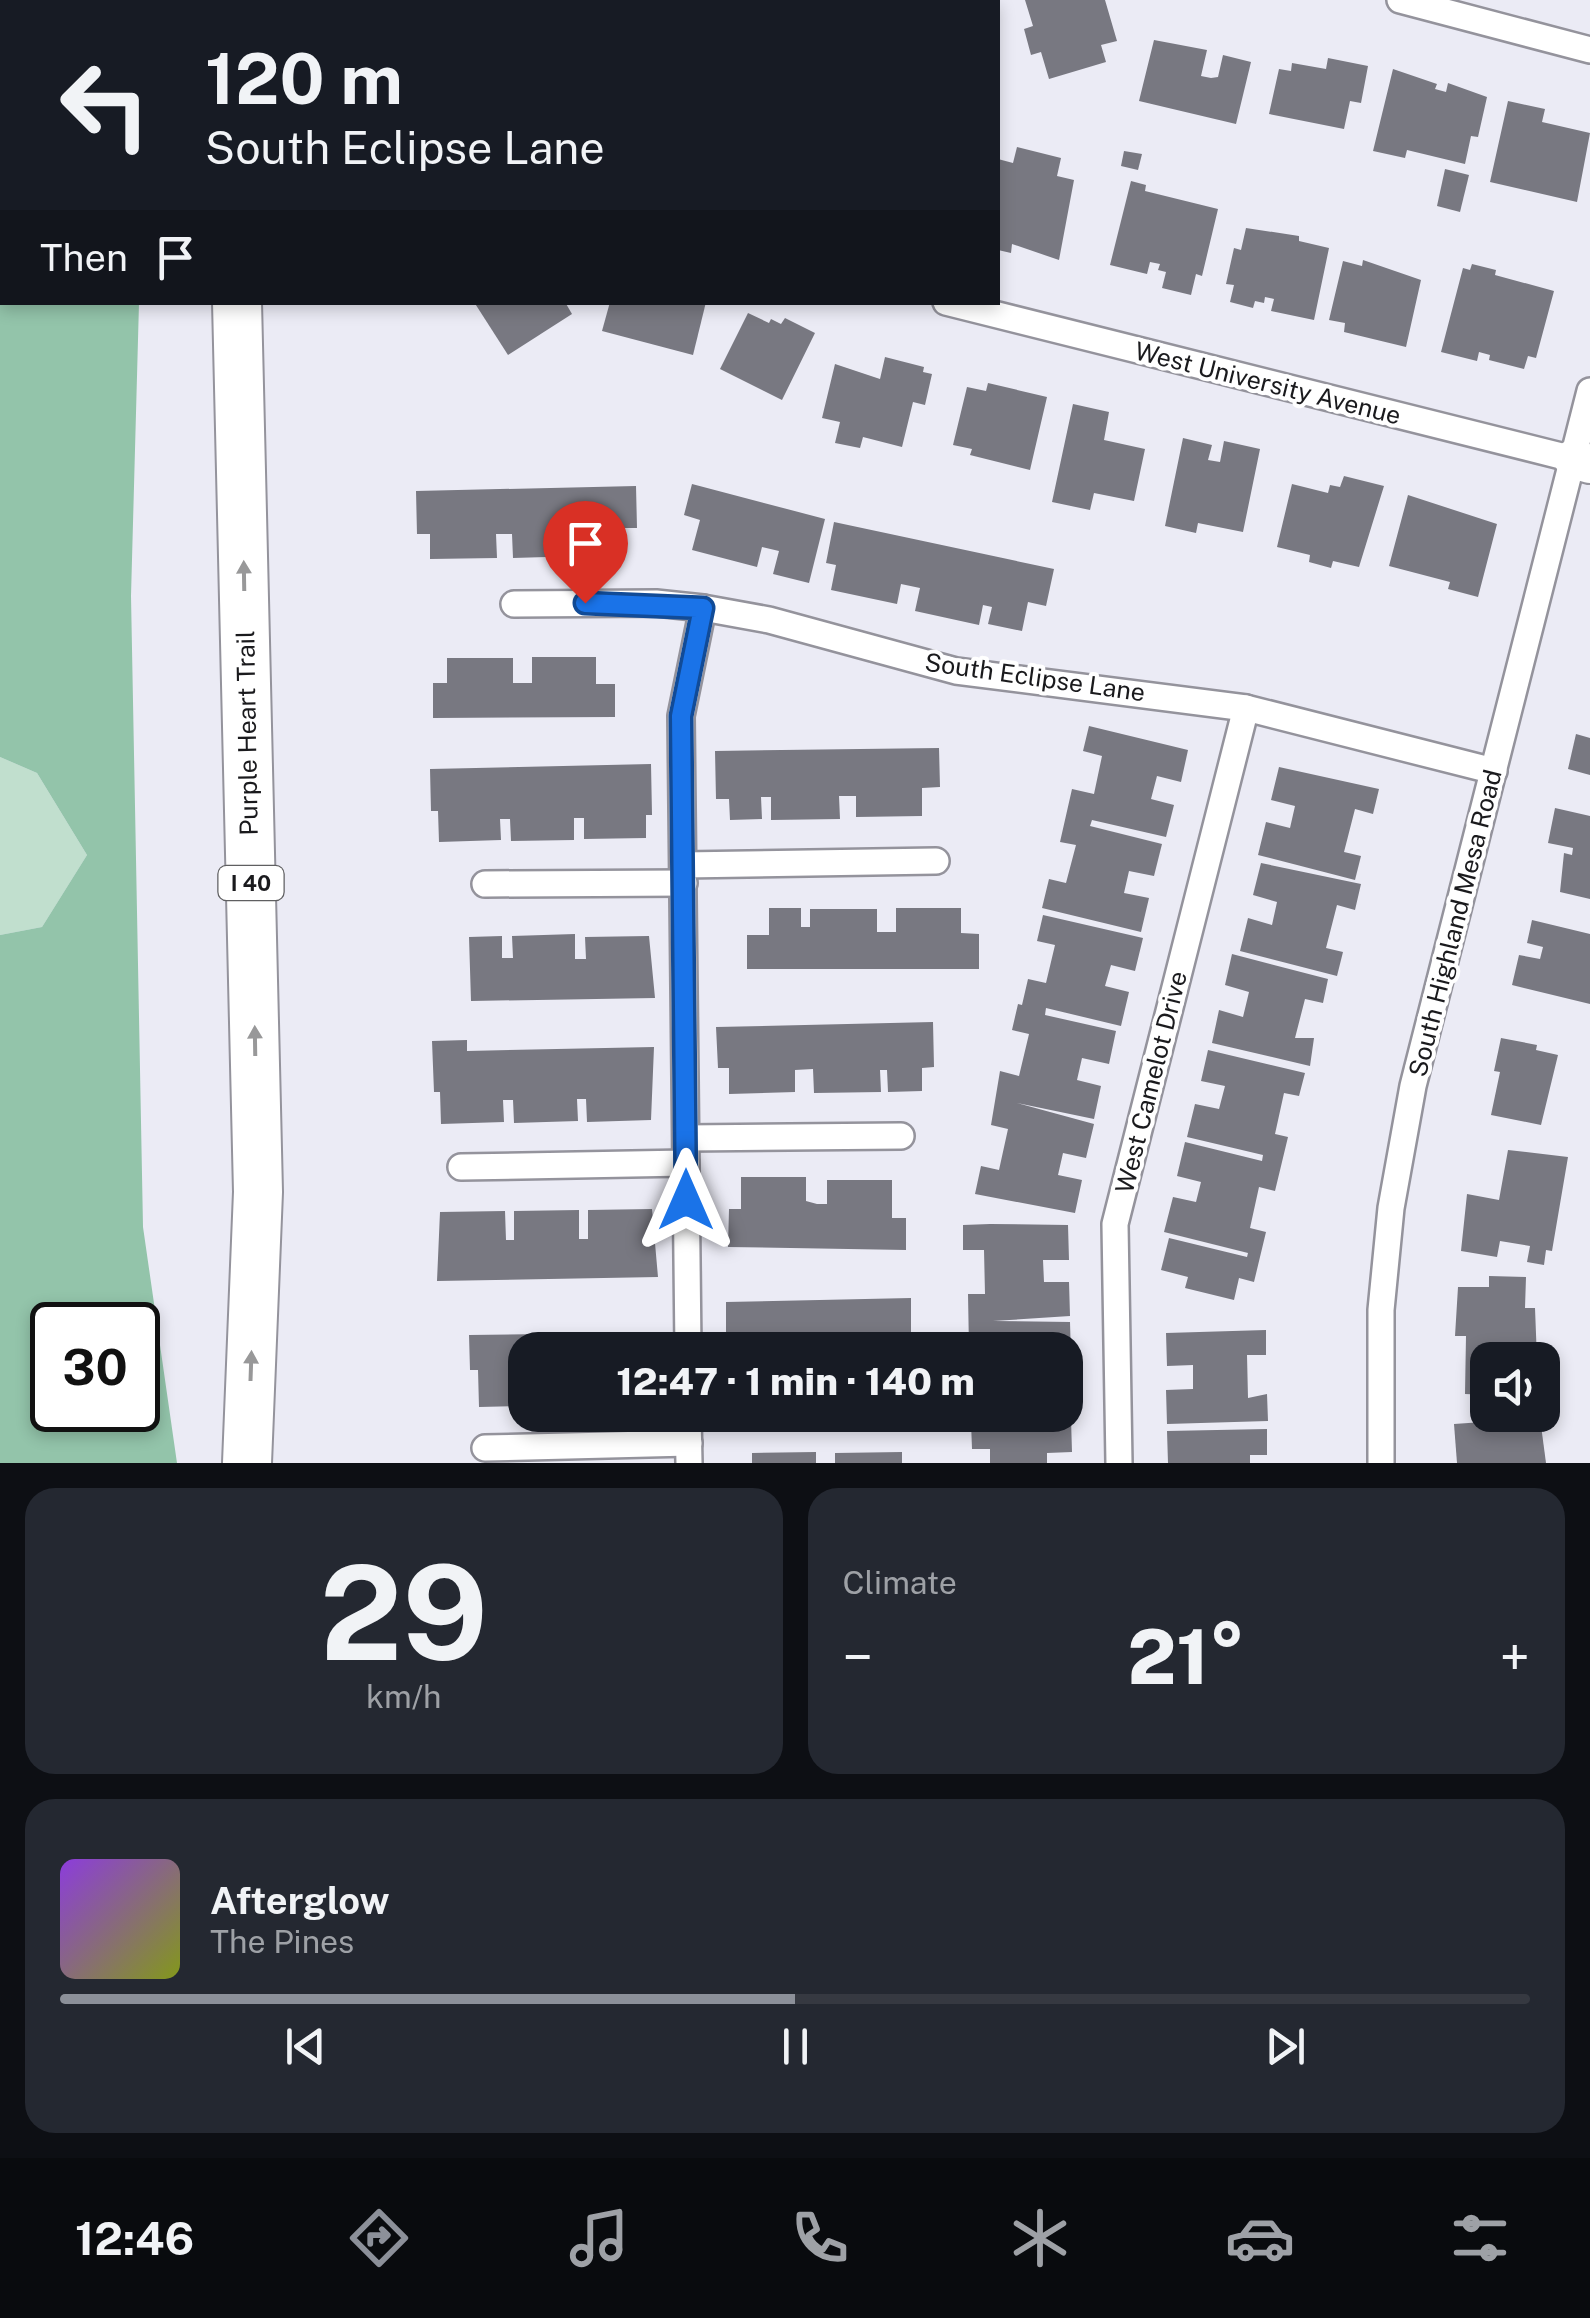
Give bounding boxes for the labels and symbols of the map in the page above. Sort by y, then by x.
street label: West University Avenue [1132,335,1404,431]
pin [543,501,628,604]
one-way arrow [235,559,251,591]
street label: Purple Heart Trail [230,630,264,836]
street label: South Eclipse Lane [923,647,1147,707]
street label: South Highland Mesa Road [1402,766,1508,1080]
road number: I 40 [218,866,284,900]
street label: West Camelot Drive [1109,968,1193,1196]
one-way arrow [246,1024,262,1056]
position arrow [634,1148,738,1252]
speed limit sign: 30 [30,1302,160,1432]
one-way arrow [244,1349,260,1381]

